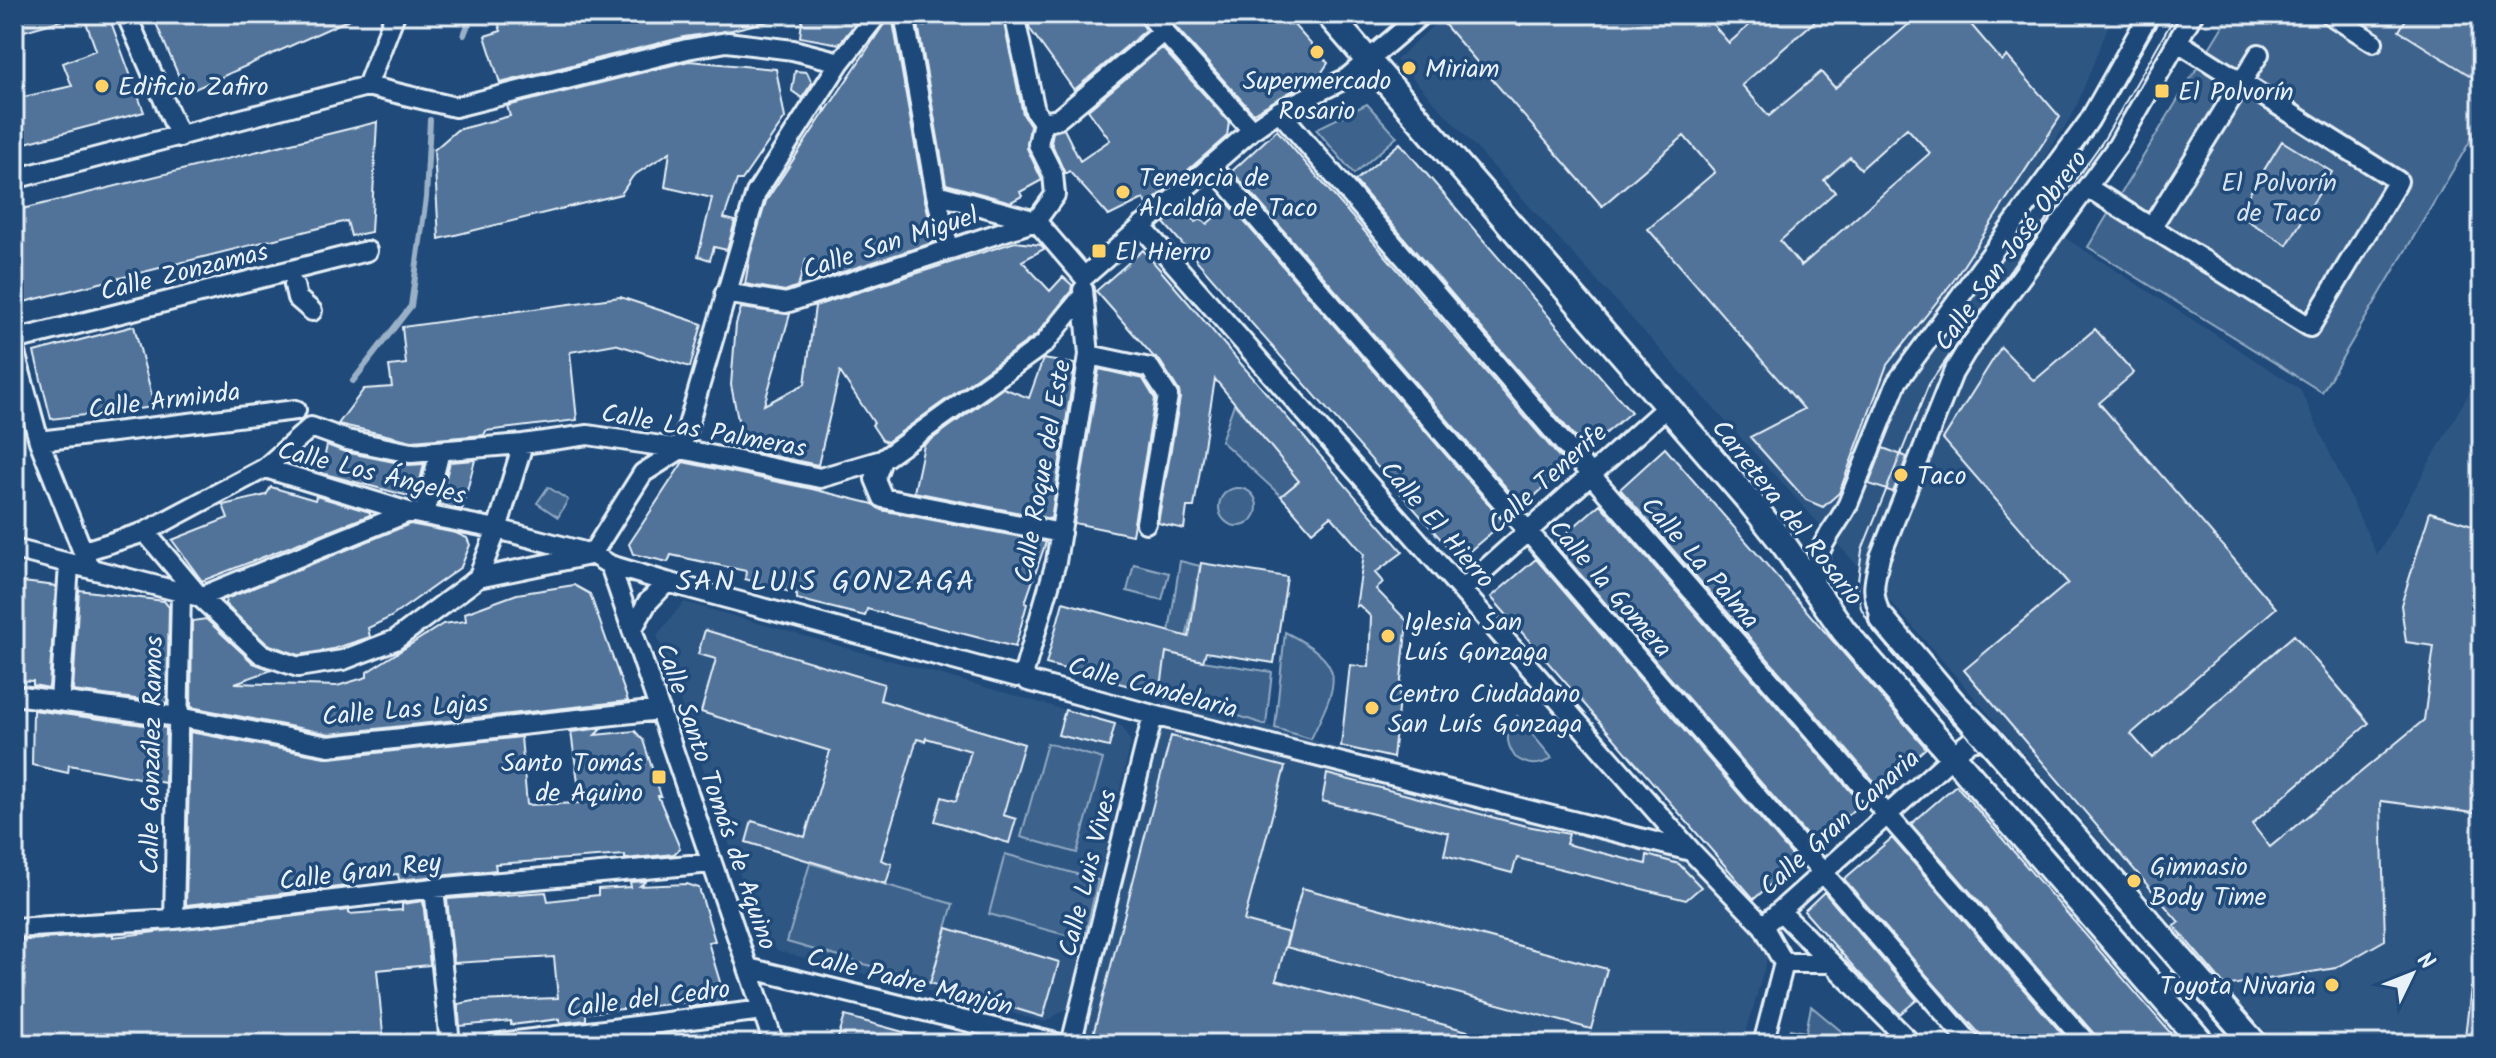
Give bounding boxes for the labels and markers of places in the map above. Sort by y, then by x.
marker: Supermercado Rosario [1308,43,1326,61]
place label: Miriam [1425,49,1499,91]
marker: Miriam [1400,59,1418,77]
place label: Supermercado Rosario [1243,61,1391,133]
place label: Edificio Zafiro [118,67,269,109]
place label: El Polvorín [2178,72,2294,114]
marker: Edificio Zafiro [93,77,111,95]
marker: El Polvorín [2153,82,2171,100]
place label: Tenencia de Alcaldía de Taco [1139,158,1318,230]
marker: Tenencia de Alcaldía de Taco [1114,183,1132,201]
place label: El Hierro [1115,232,1211,274]
marker: El Hierro [1090,242,1108,260]
place label: Taco [1917,456,1966,498]
marker: Taco [1892,466,1910,484]
place label: Iglesia San Luís Gonzaga [1404,602,1548,674]
marker: Iglesia San Luís Gonzaga [1379,627,1397,645]
place label: Centro Ciudadano San Luís Gonzaga [1388,674,1582,746]
marker: Centro Ciudadano San Luís Gonzaga [1363,699,1381,717]
place label: Santo Tomás de Aquino [501,743,643,815]
marker: Santo Tomás de Aquino [650,768,668,786]
place label: Gimnasio Body Time [2150,847,2267,919]
marker: Gimnasio Body Time [2125,872,2143,890]
place label: Toyota Nivaria [2160,966,2316,1008]
marker: Toyota Nivaria [2323,976,2341,994]

